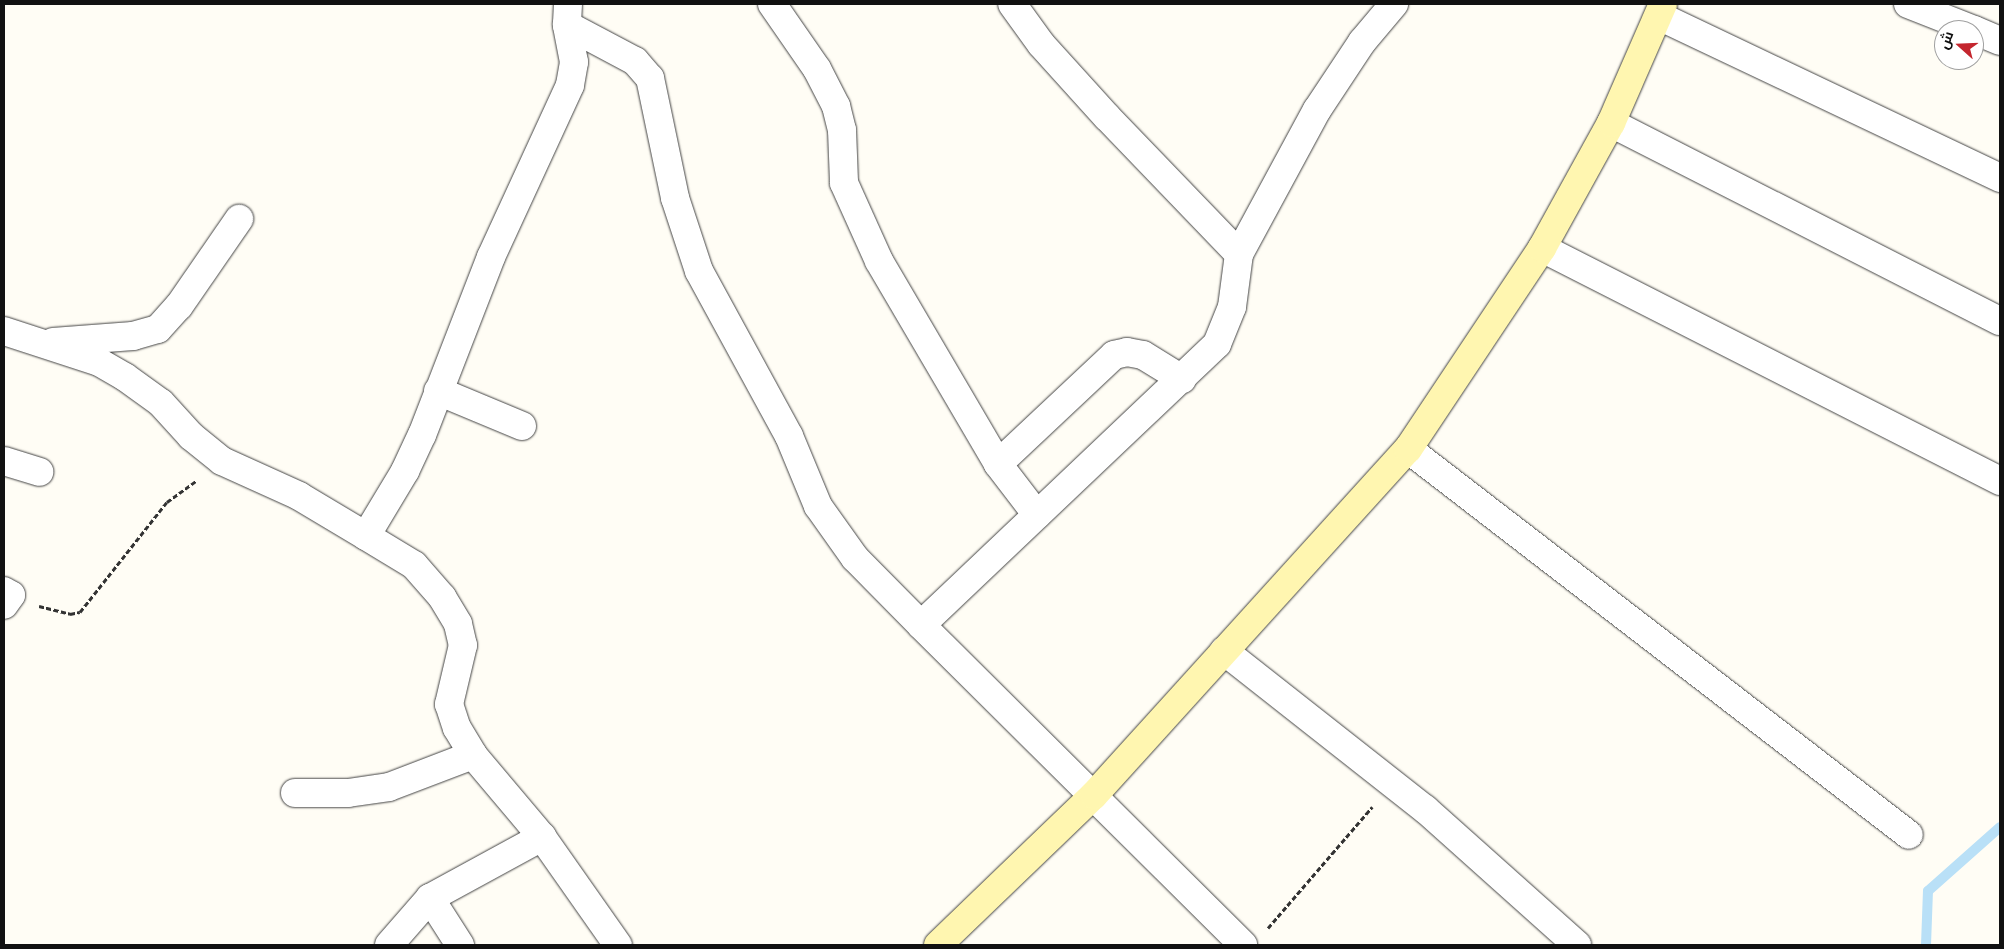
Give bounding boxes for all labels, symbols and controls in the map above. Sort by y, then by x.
north arrow [1934,20,1984,70]
text: ش [1931,27,1961,53]

